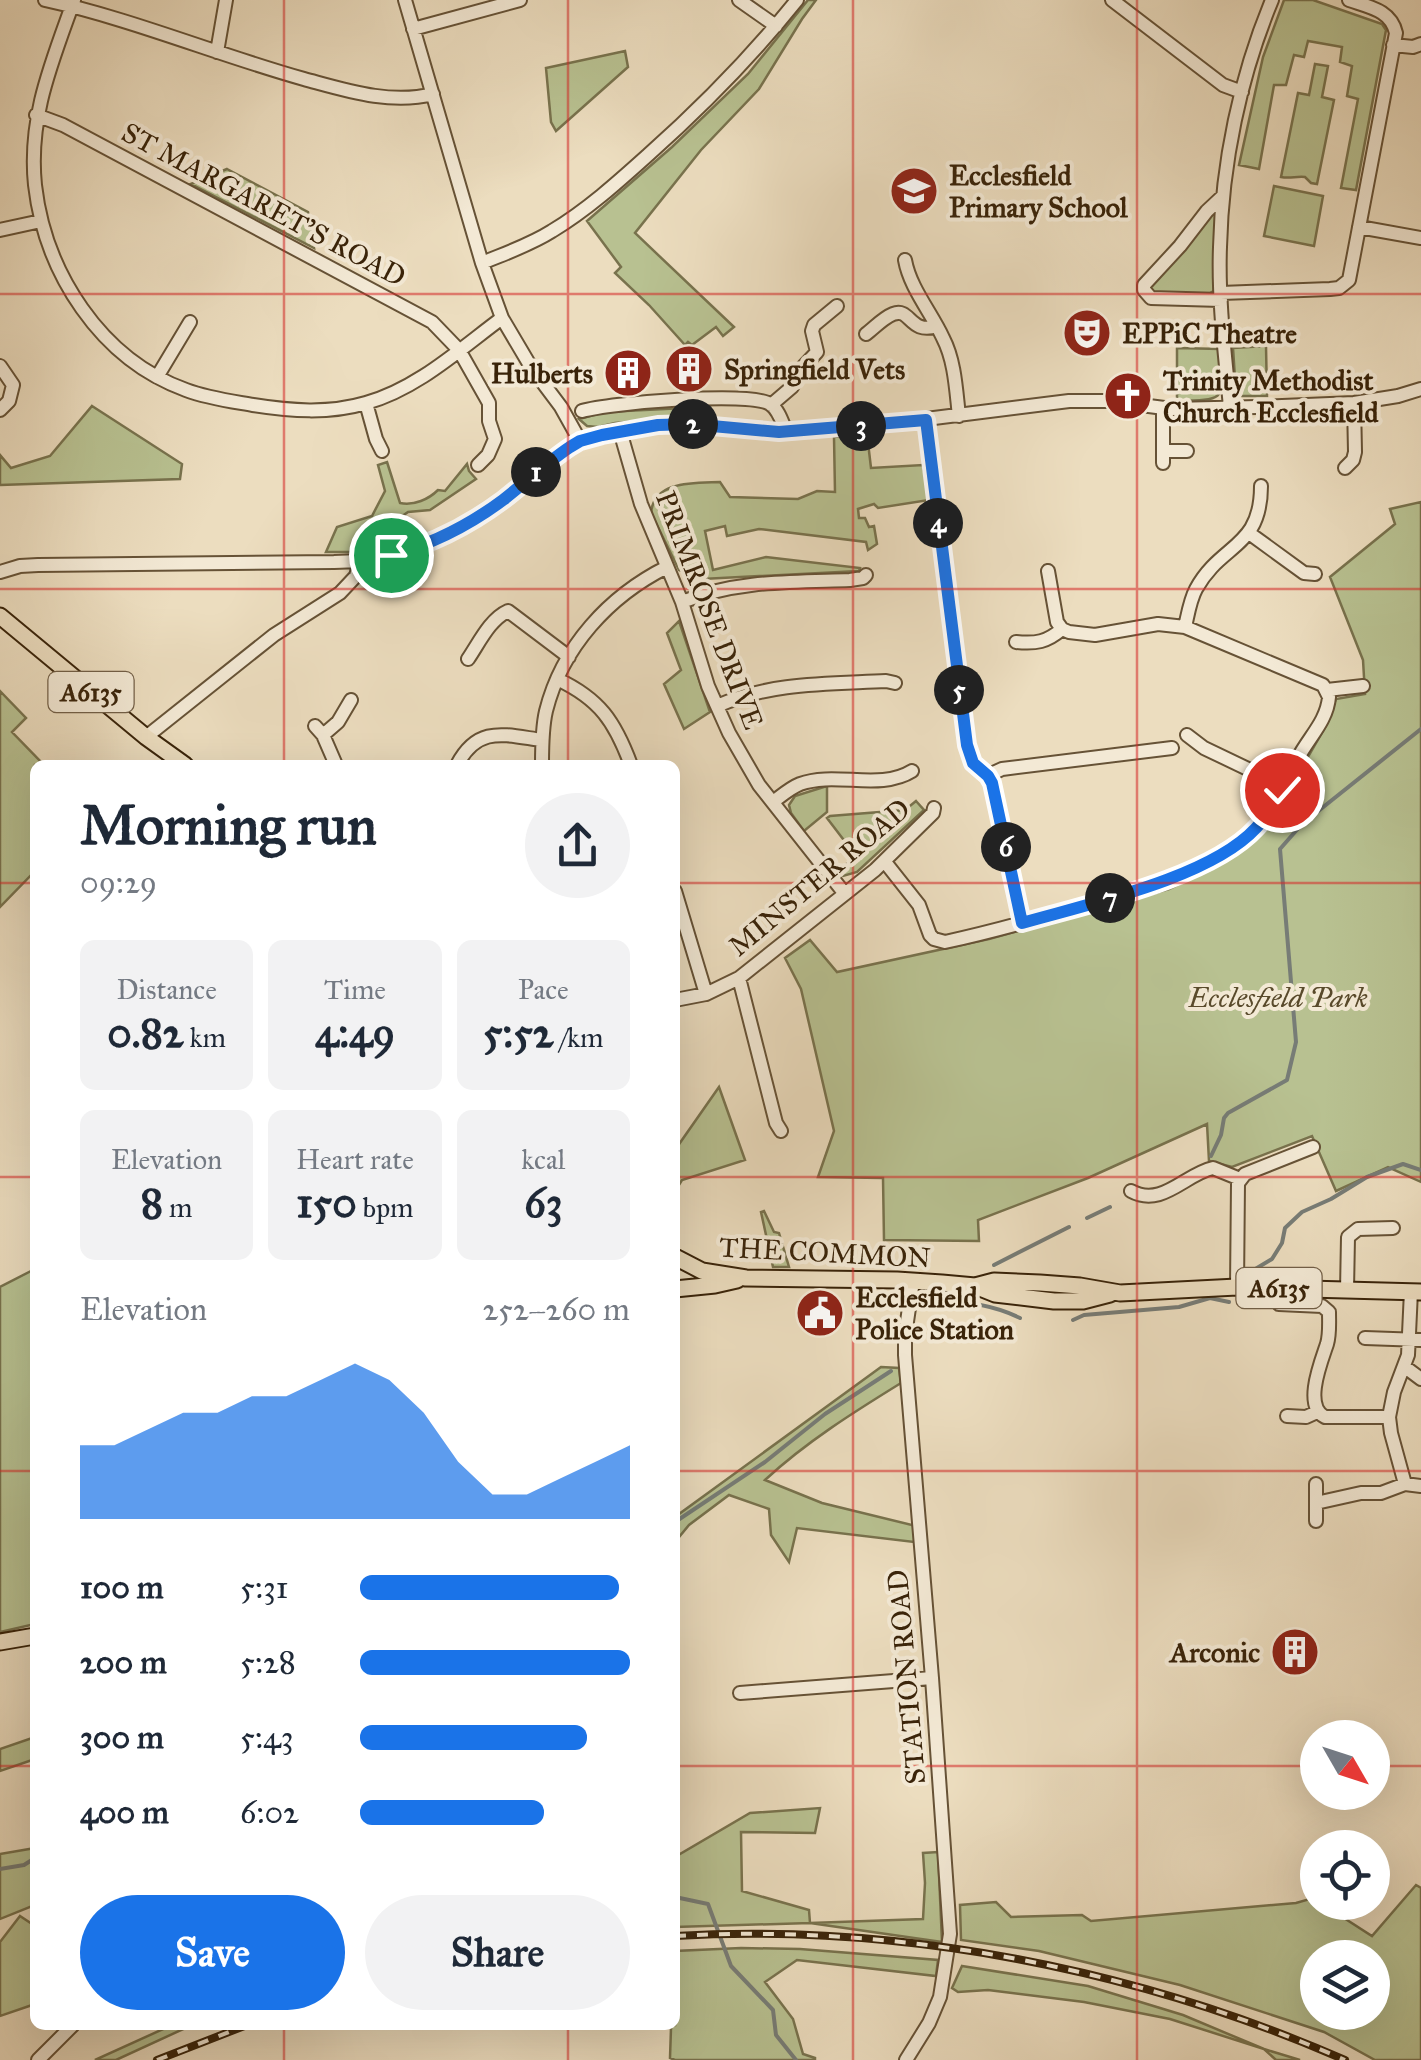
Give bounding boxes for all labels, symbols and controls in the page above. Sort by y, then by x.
street label: ST MARGARET'S ROAD [116,115,412,294]
place label: Ecclesfield Primary School [949,158,1128,225]
school or university icon: Ecclesfield Primary School [888,165,940,217]
theatre icon: EPPiC Theatre [1061,307,1113,359]
place label: EPPiC Theatre [1122,316,1297,351]
building icon: Springfield Vets [663,343,715,395]
building icon: Hulberts [602,347,654,399]
place label: Springfield Vets [724,352,905,387]
place label: Hulberts [491,356,593,391]
place label: Trinity Methodist Church Ecclesfield [1163,363,1380,430]
church icon: Trinity Methodist Church Ecclesfield [1102,370,1154,422]
pin: 2 [668,399,718,449]
pin: 3 [836,401,886,451]
text: 2 [686,406,700,441]
text: 3 [855,408,867,443]
pin: 1 [511,447,561,497]
text: 1 [530,454,542,489]
street label: PRIMROSE DRIVE [648,486,771,734]
pin: 4 [913,498,963,548]
text: 4 [930,505,946,540]
pin [349,513,434,598]
icon: arrive [364,528,419,583]
pin: 5 [934,665,984,715]
road number: A6135 [48,672,134,712]
text: 5 [952,672,966,707]
pin [1240,748,1325,833]
icon: check [1255,763,1310,818]
street label: MINSTER ROAD [721,791,917,964]
text: Morning run [80,792,377,859]
button: share [525,793,630,898]
pin: 6 [981,822,1031,872]
text: 6 [999,829,1013,864]
text: 09:29 [80,863,157,902]
pin: 7 [1085,873,1135,923]
text: 7 [1103,880,1117,915]
text: Distance [116,972,217,1007]
text: Time [324,972,386,1007]
text: Pace [518,972,569,1007]
park label: Ecclesfield Park [1187,980,1368,1015]
text: 0.82 [107,1007,184,1059]
text: 4:49 [315,1007,395,1059]
text: 5:52 [483,1007,553,1059]
text: km [184,1020,226,1055]
text: /km [553,1020,604,1055]
text: Elevation [111,1142,222,1177]
text: Heart rate [296,1142,414,1177]
text: kcal [521,1142,565,1177]
text: 8 [141,1177,163,1229]
text: 150 [296,1177,357,1229]
text: 63 [524,1177,562,1229]
text: m [163,1190,193,1225]
text: bpm [357,1190,414,1225]
street label: THE COMMON [718,1229,932,1276]
road number: A6135 [1236,1268,1322,1308]
place label: Ecclesfield Police Station [855,1280,1014,1347]
public building icon: Ecclesfield Police Station [794,1287,846,1339]
text: Elevation [80,1290,207,1329]
text: 252–260 m [482,1290,630,1329]
text: 100 m [80,1568,164,1607]
text: 5:31 [240,1568,288,1607]
street label: STATION ROAD [880,1568,933,1786]
building icon: Arconic [1269,1626,1321,1678]
place label: Arconic [1168,1635,1260,1670]
text: 200 m [80,1643,167,1682]
text: 5:28 [240,1643,296,1682]
text: 300 m [80,1718,164,1757]
text: 5:43 [240,1718,294,1757]
north arrow [1300,1720,1390,1810]
map controls [1300,1720,1390,2030]
text: 400 m [80,1793,169,1832]
text: 6:02 [240,1793,299,1832]
button: locate [1300,1830,1390,1920]
button: Save [80,1895,345,2010]
button: Share [365,1895,630,2010]
button: layers [1300,1940,1390,2030]

